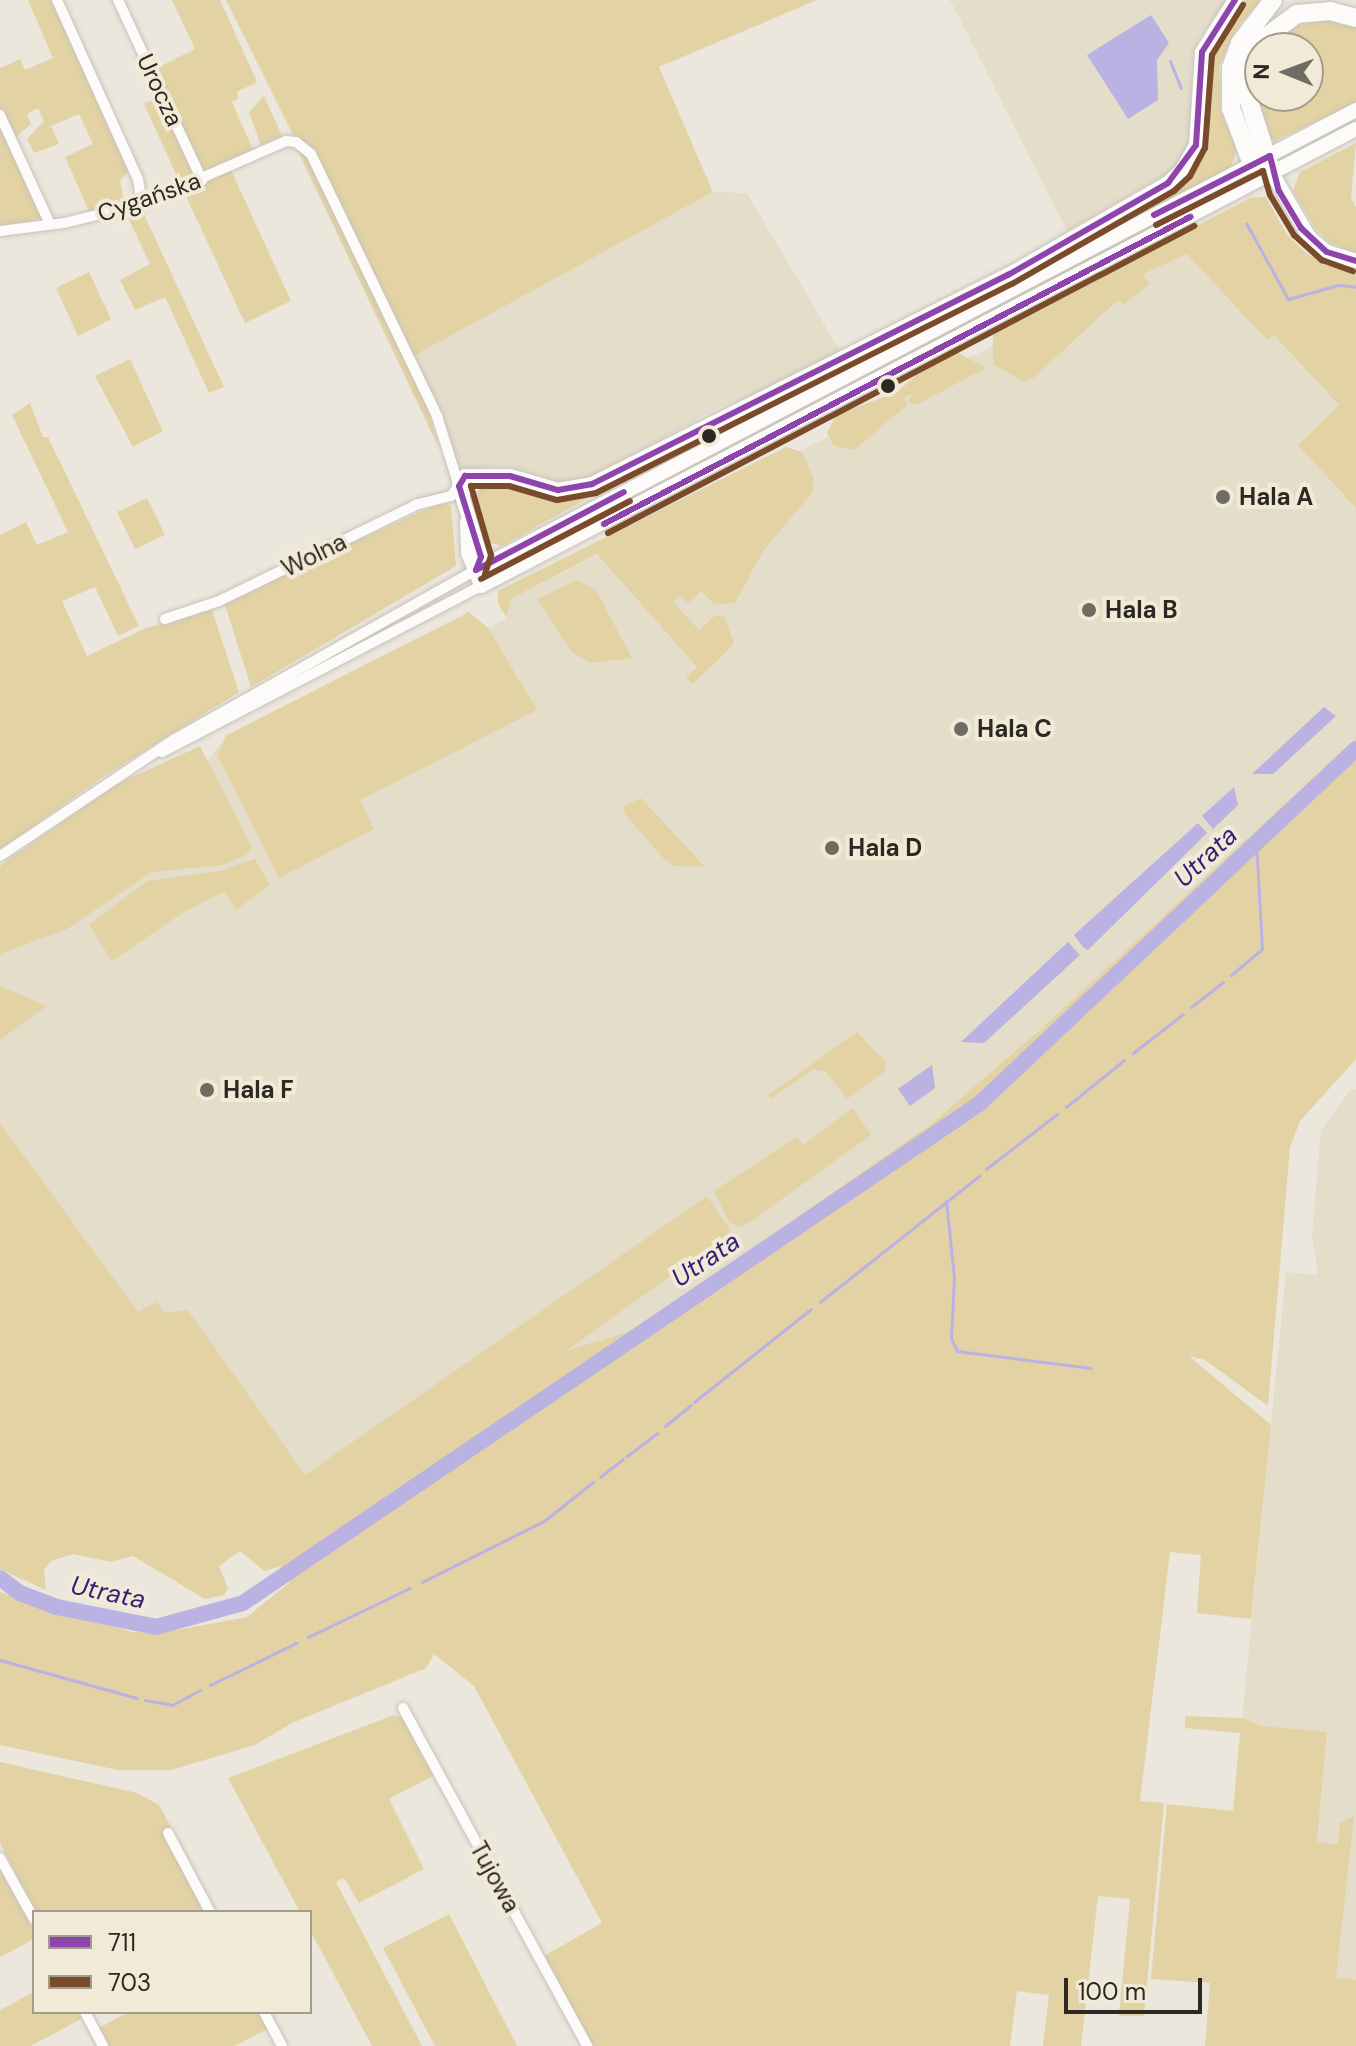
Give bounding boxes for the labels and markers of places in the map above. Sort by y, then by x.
unlabelled marker [880,378,896,394]
unlabelled marker [701,428,717,444]
place label: Hala A [1239,483,1313,511]
marker: Hala A [1214,488,1232,506]
place label: Hala B [1105,596,1178,624]
marker: Hala B [1080,601,1098,619]
place label: Hala C [977,715,1052,743]
marker: Hala C [952,720,970,738]
place label: Hala D [848,834,922,862]
marker: Hala D [823,839,841,857]
place label: Hala F [223,1076,294,1104]
marker: Hala F [198,1081,216,1099]

